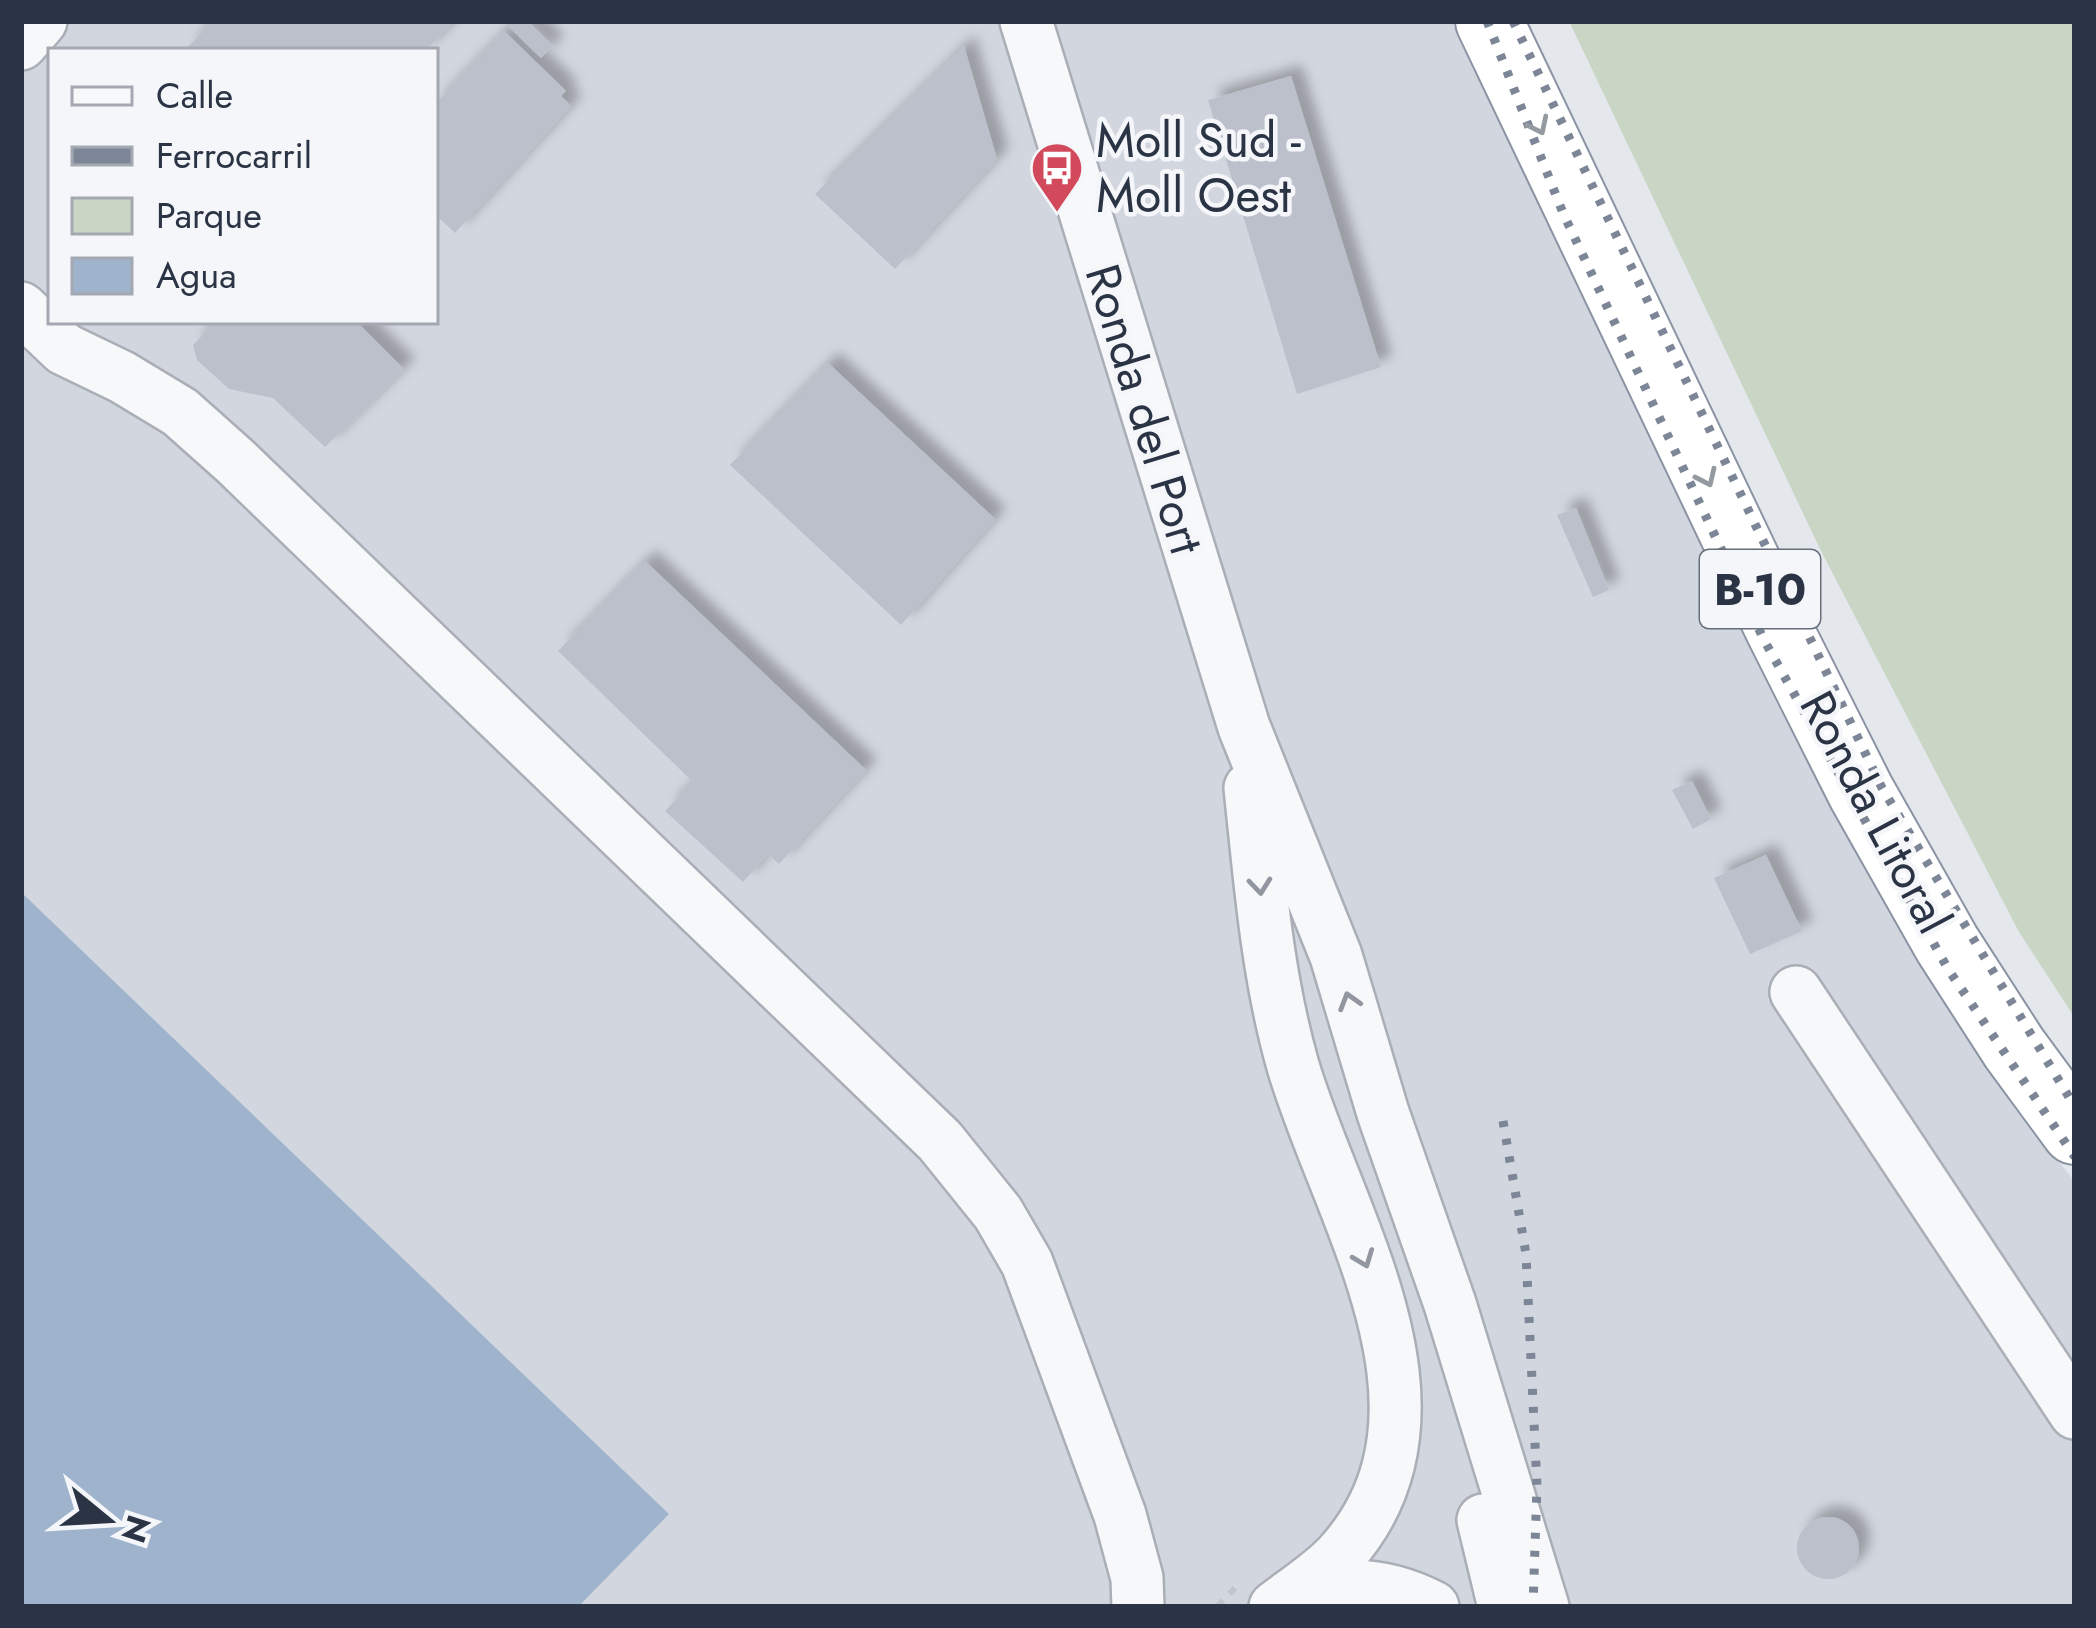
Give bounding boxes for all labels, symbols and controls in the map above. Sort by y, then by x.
legend [48,48,438,324]
text: Calle [156,69,233,121]
place label: Moll Sud - Moll Oest [1096,106,1301,230]
one-way arrow [1525,114,1548,136]
text: Ferrocarril [156,129,312,181]
bus stop icon: Moll Sud - Moll Oest [1029,140,1085,214]
text: Parque [156,189,262,241]
text: Agua [156,249,237,301]
street label: Ronda del Port [1068,256,1221,563]
one-way arrow [1693,466,1716,487]
road number: B-10 [1700,550,1820,628]
street label: Ronda Litoral [1783,679,1968,946]
one-way arrow [1247,876,1272,895]
one-way arrow [1339,991,1364,1012]
one-way arrow [1350,1248,1375,1269]
north arrow [48,1460,168,1580]
text: N [110,1509,162,1549]

